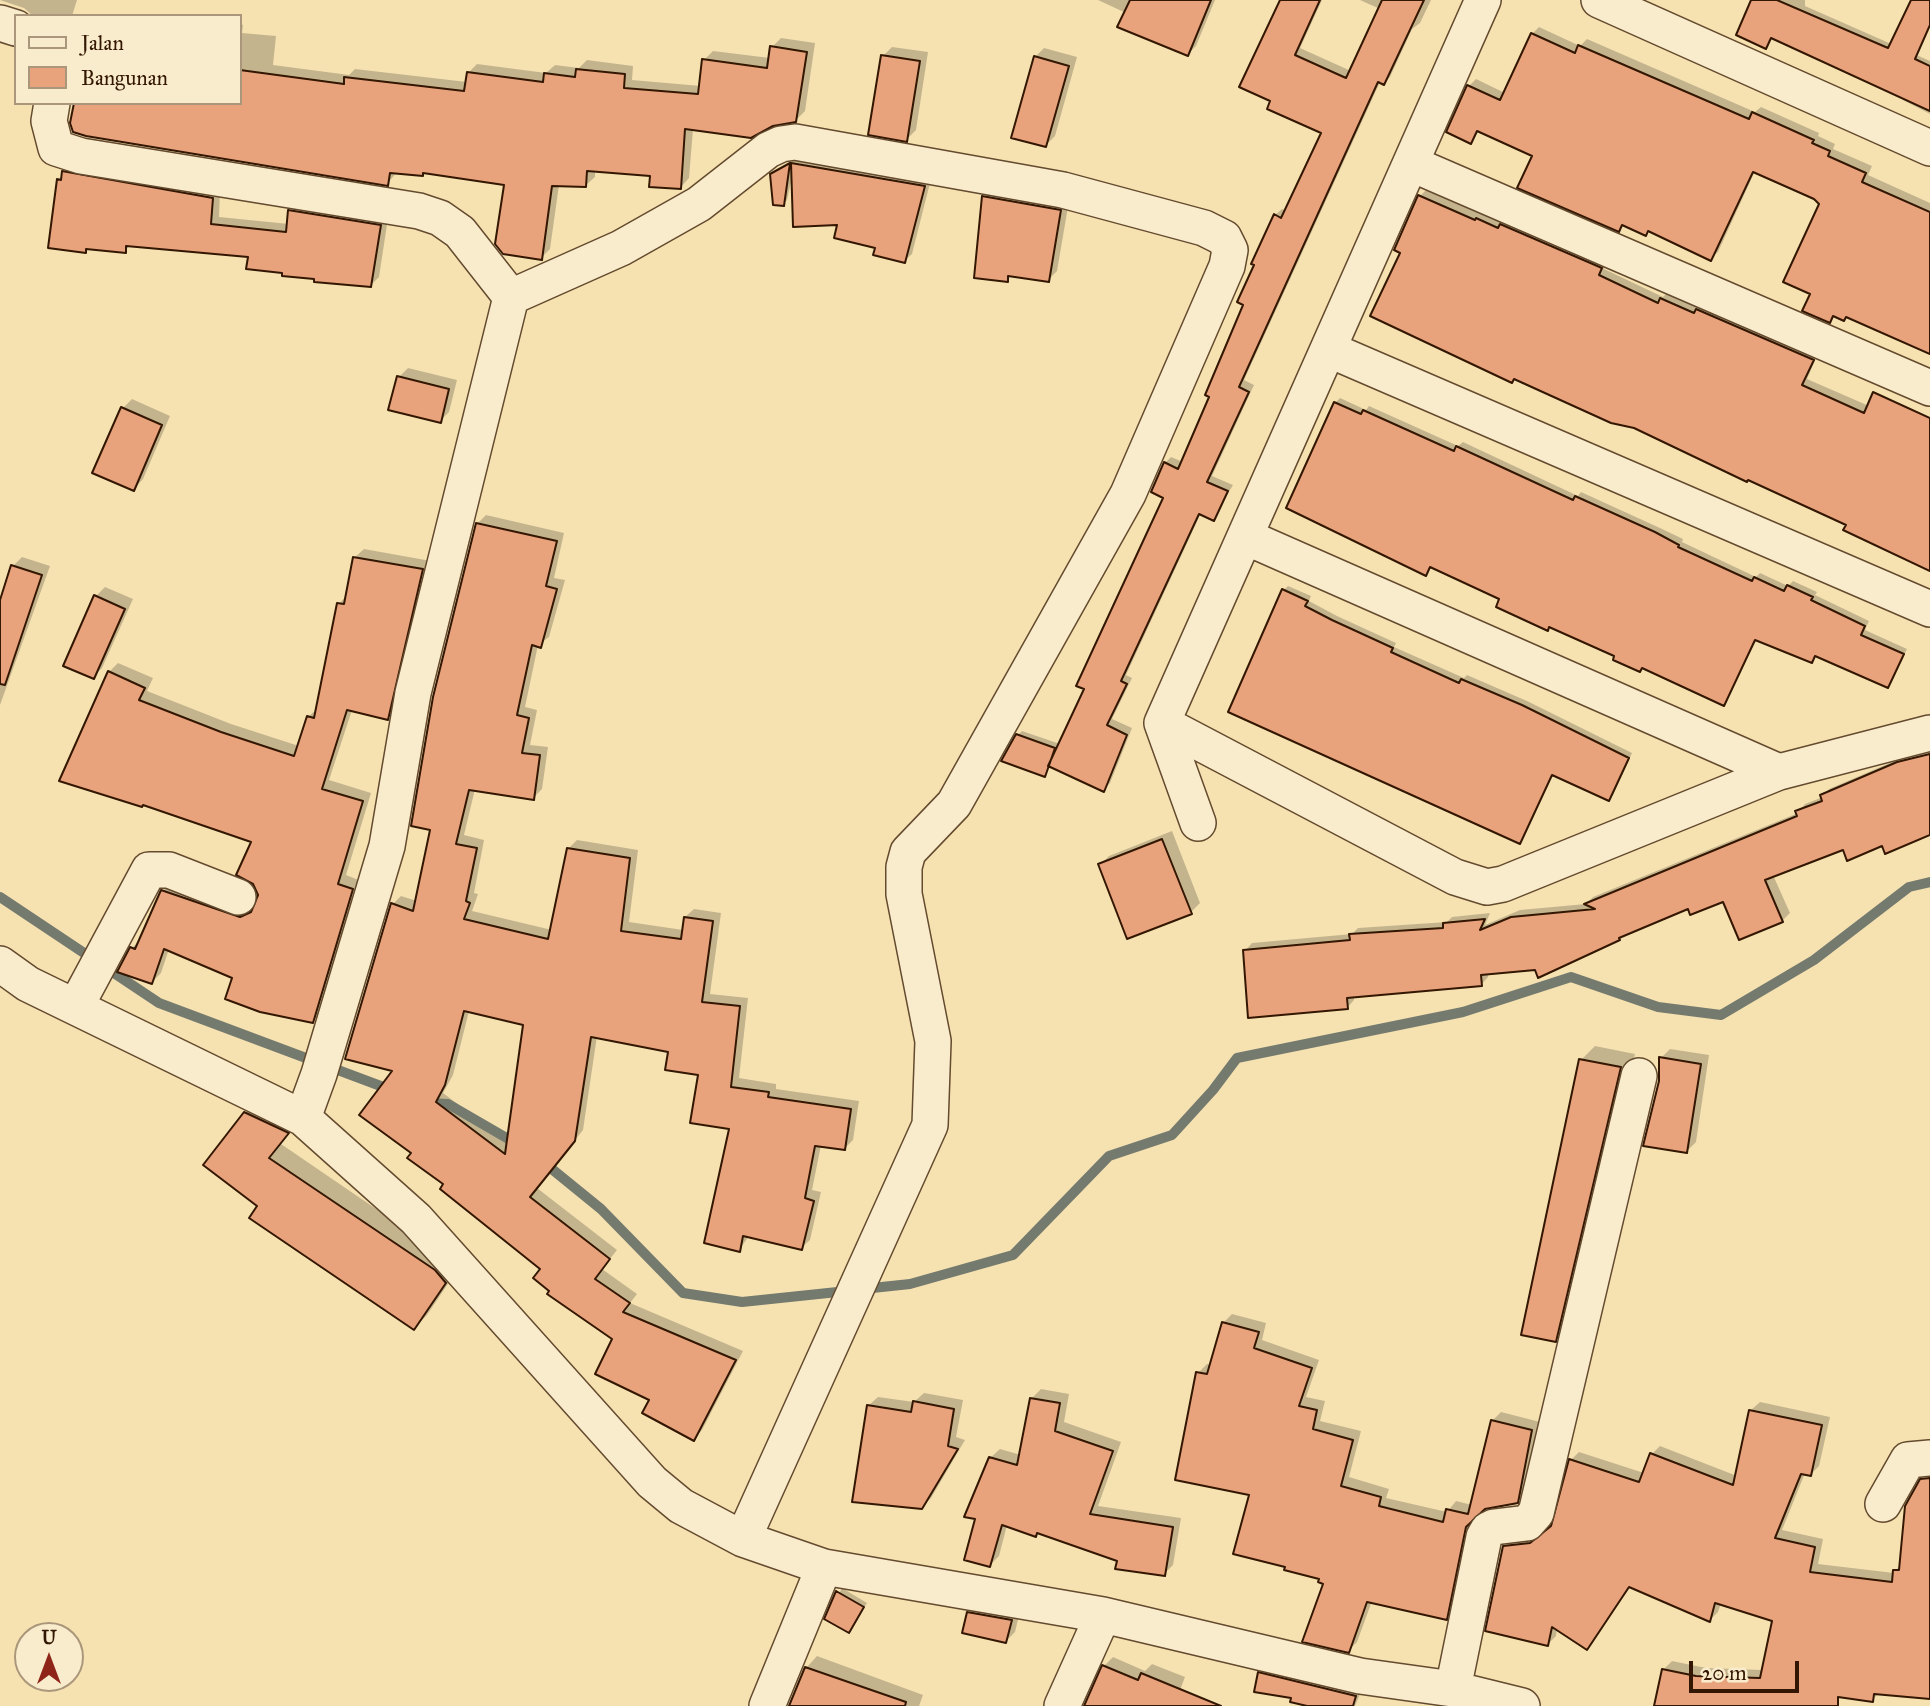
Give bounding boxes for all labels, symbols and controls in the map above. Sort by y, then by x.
legend [14,14,242,105]
text: Jalan [81,30,124,56]
text: Bangunan [81,65,168,91]
north arrow [14,1622,84,1692]
text: U [41,1626,57,1649]
scale bar [1692,1646,1802,1690]
text: 20 m [1702,1660,1747,1686]

